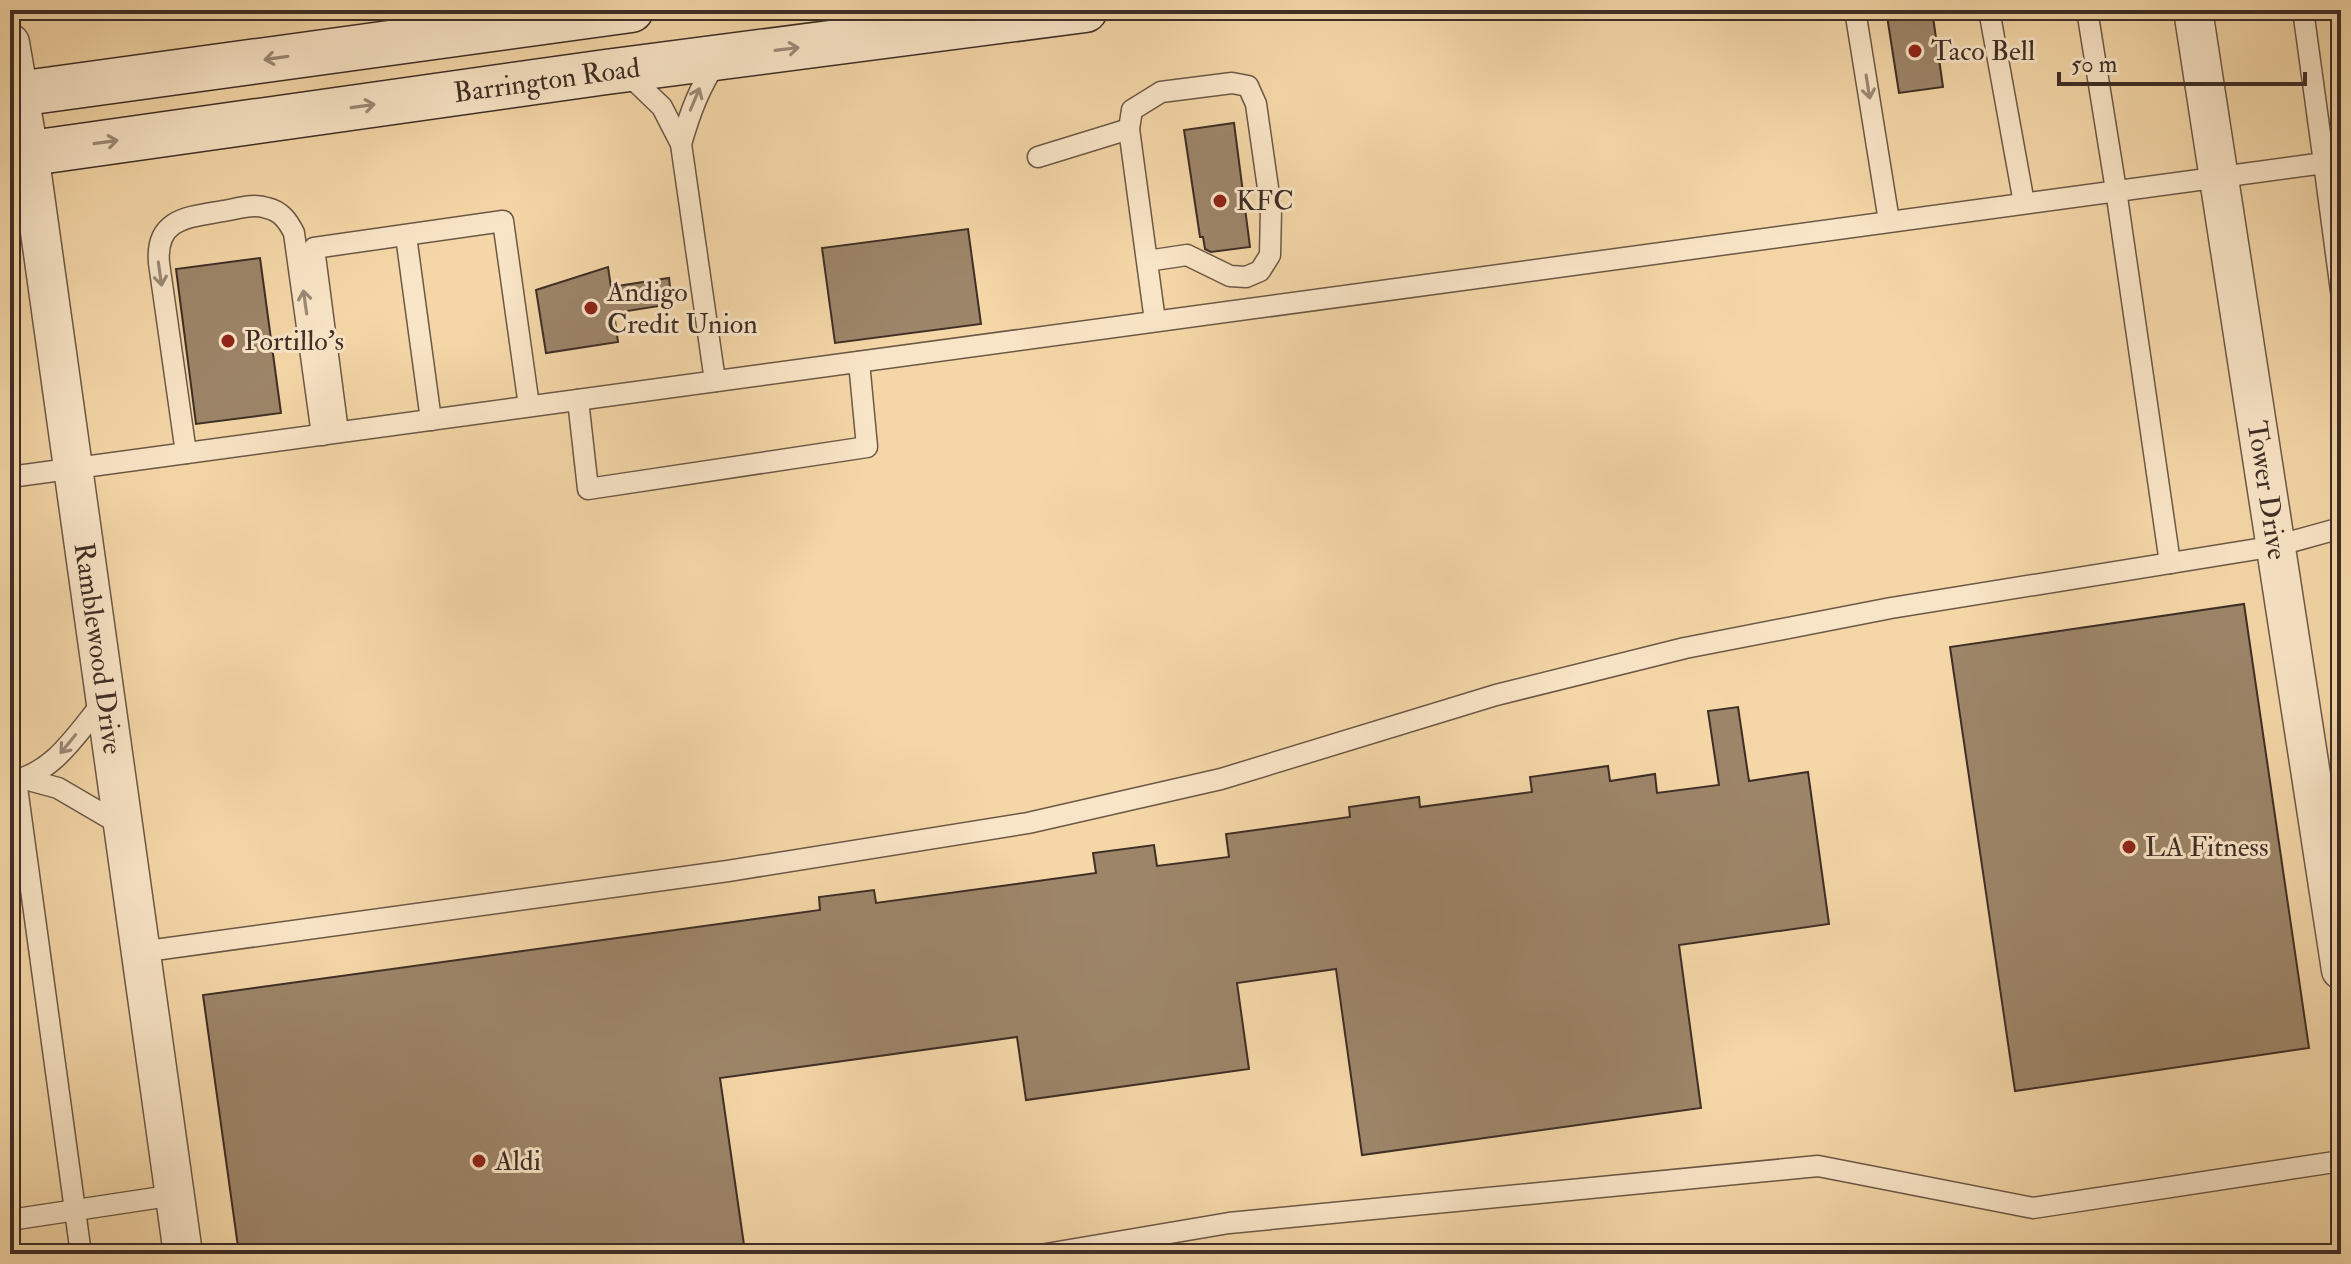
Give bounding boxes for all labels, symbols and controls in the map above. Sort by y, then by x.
place label: Taco Bell [1931,34,2035,69]
scale bar [2059,36,2305,86]
one-way arrow [774,41,800,56]
marker: Taco Bell [1906,42,1924,60]
text: 50 m [2071,49,2118,80]
street label: Barrington Road [451,50,642,111]
one-way arrow [264,51,289,66]
one-way arrow [1861,74,1876,99]
one-way arrow [689,87,704,111]
one-way arrow [350,98,375,113]
one-way arrow [93,134,118,149]
place label: KFC [1236,184,1294,219]
marker: KFC [1211,192,1229,210]
one-way arrow [153,260,168,287]
place label: Andigo Credit Union [606,275,758,342]
one-way arrow [297,290,312,315]
marker: Andigo Credit Union [582,299,600,317]
place label: Portillo's [244,324,344,359]
marker: Portillo's [219,332,237,350]
street label: Tower Drive [2239,419,2295,562]
street label: Ramblewood Drive [66,540,130,757]
one-way arrow [59,733,77,754]
place label: LA Fitness [2145,830,2269,865]
marker: LA Fitness [2120,838,2138,856]
place label: Aldi [494,1144,541,1179]
marker: Aldi [470,1152,488,1170]

